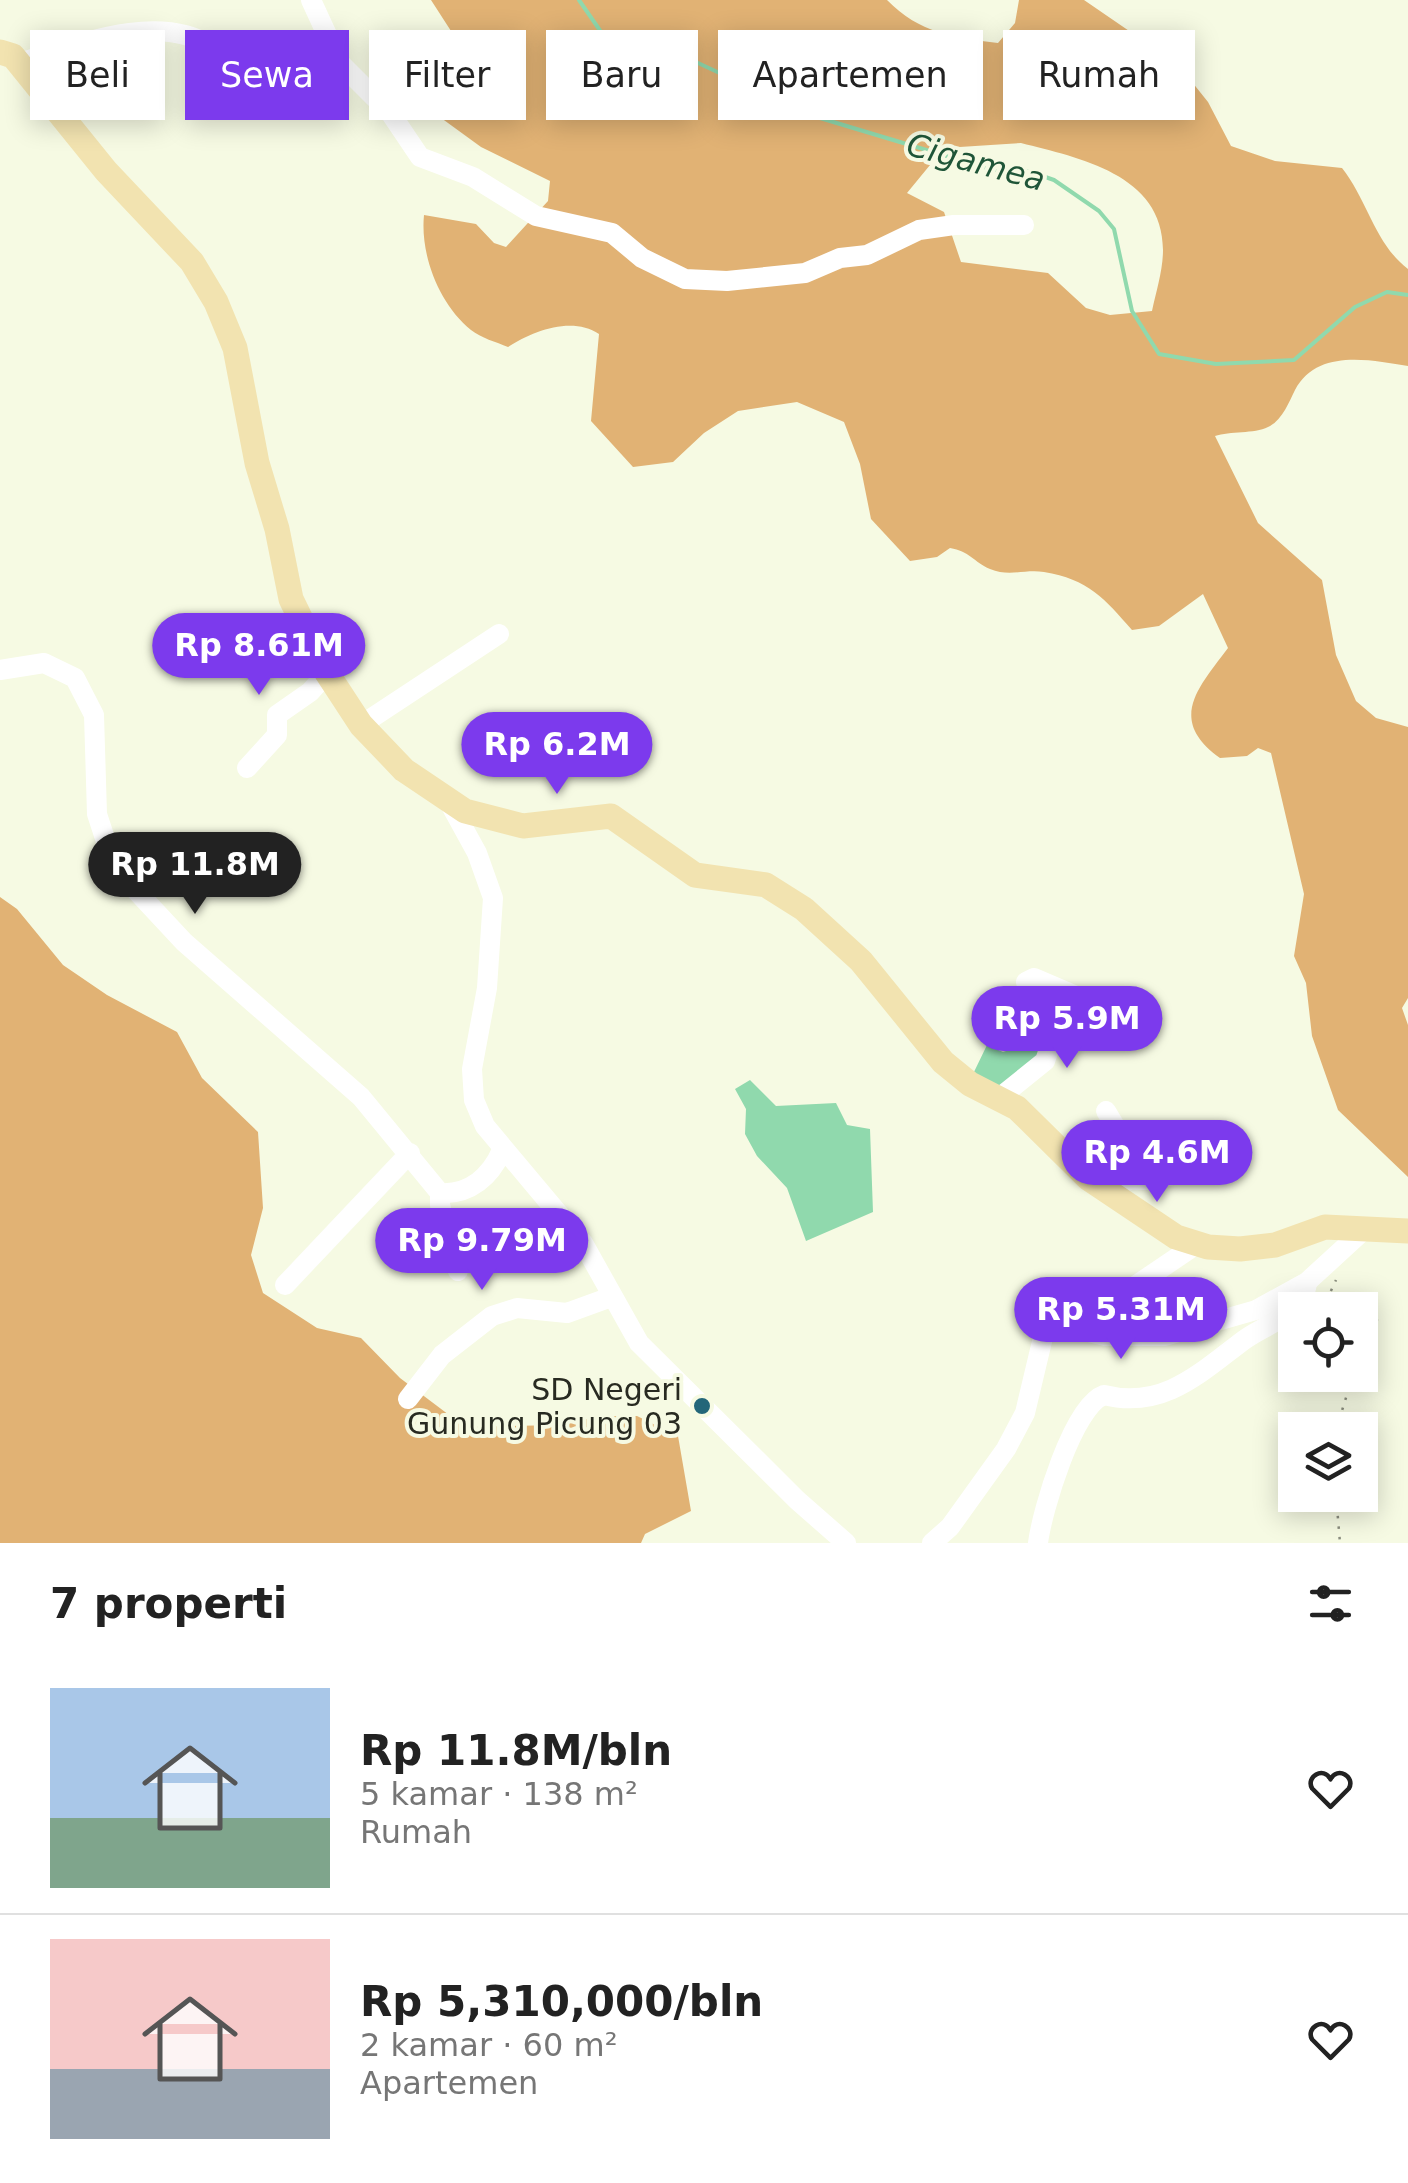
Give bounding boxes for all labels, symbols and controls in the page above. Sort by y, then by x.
chip: Beli [30,30,165,120]
chip: Sewa [185,30,349,120]
chip: Filter [369,30,526,120]
chip: Baru [546,30,698,120]
chip: Apartemen [718,30,983,120]
chip: Rumah [1003,30,1195,120]
water label: Cigamea [903,125,1049,199]
pin: Rp 8.61M [156,613,362,698]
text: Rp 8.61M [174,626,344,664]
pin: Rp 6.2M [465,712,649,797]
text: Rp 6.2M [483,725,631,763]
pin: Rp 11.8M [92,832,298,917]
text: Rp 11.8M [110,845,280,883]
pin: Rp 5.9M [975,986,1159,1071]
text: Rp 5.9M [993,999,1141,1037]
pin: Rp 4.6M [1065,1120,1249,1205]
text: Rp 4.6M [1083,1133,1231,1171]
pin: Rp 9.79M [379,1208,585,1293]
text: Rp 9.79M [397,1221,567,1259]
pin: Rp 5.31M [1018,1277,1224,1362]
text: Rp 5.31M [1036,1290,1206,1328]
map controls [1278,1292,1378,1512]
button: locate [1278,1292,1378,1392]
place label: SD Negeri Gunung Picung 03 [407,1372,682,1441]
marker: SD Negeri Gunung Picung 03 [691,1395,713,1417]
button: layers [1278,1412,1378,1512]
icon: filters [1303,1576,1358,1631]
text: 7 properti [50,1579,287,1628]
text: Rp 11.8M/bln [360,1726,672,1775]
icon: home [130,1728,250,1848]
icon: heart [1303,1761,1358,1816]
text: 5 kamar · 138 m² [360,1775,638,1813]
text: Rumah [360,1813,472,1851]
text: Rp 5,310,000/bln [360,1977,763,2026]
icon: home [130,1979,250,2099]
icon: heart [1303,2012,1358,2067]
text: 2 kamar · 60 m² [360,2026,617,2064]
text: Apartemen [360,2064,538,2102]

